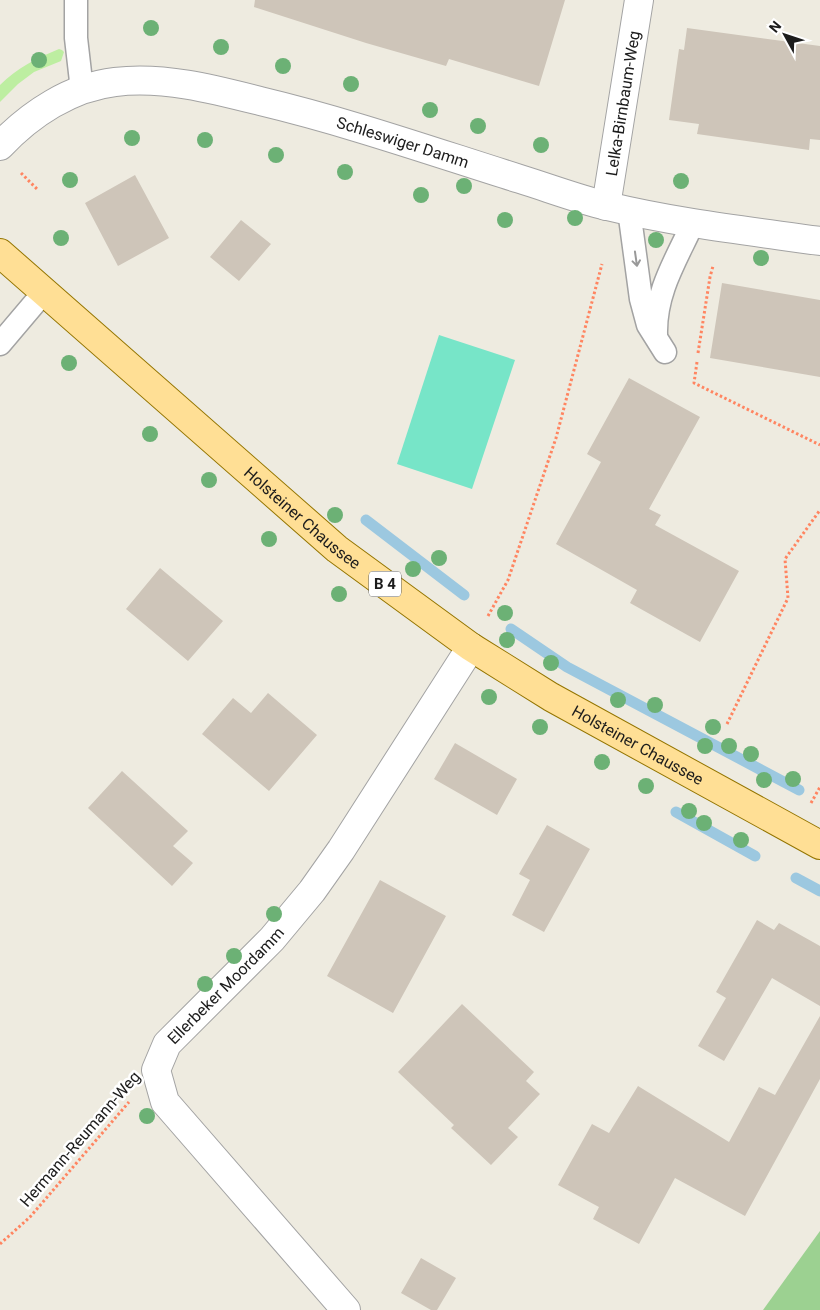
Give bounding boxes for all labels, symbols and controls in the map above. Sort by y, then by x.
north arrow [760,10,810,60]
text: N [766,18,784,36]
street label: Lelka-Birnbaum-Weg [601,29,643,177]
street label: Schleswiger Damm [335,112,471,172]
one-way arrow [631,250,641,266]
street label: Holsteiner Chaussee [240,463,364,573]
road number: B 4 [369,572,401,596]
street label: Holsteiner Chaussee [569,701,707,789]
street label: Ellerbeker Moordamm [163,923,288,1048]
street label: Hermann-Reumann-Weg [16,1067,144,1211]

